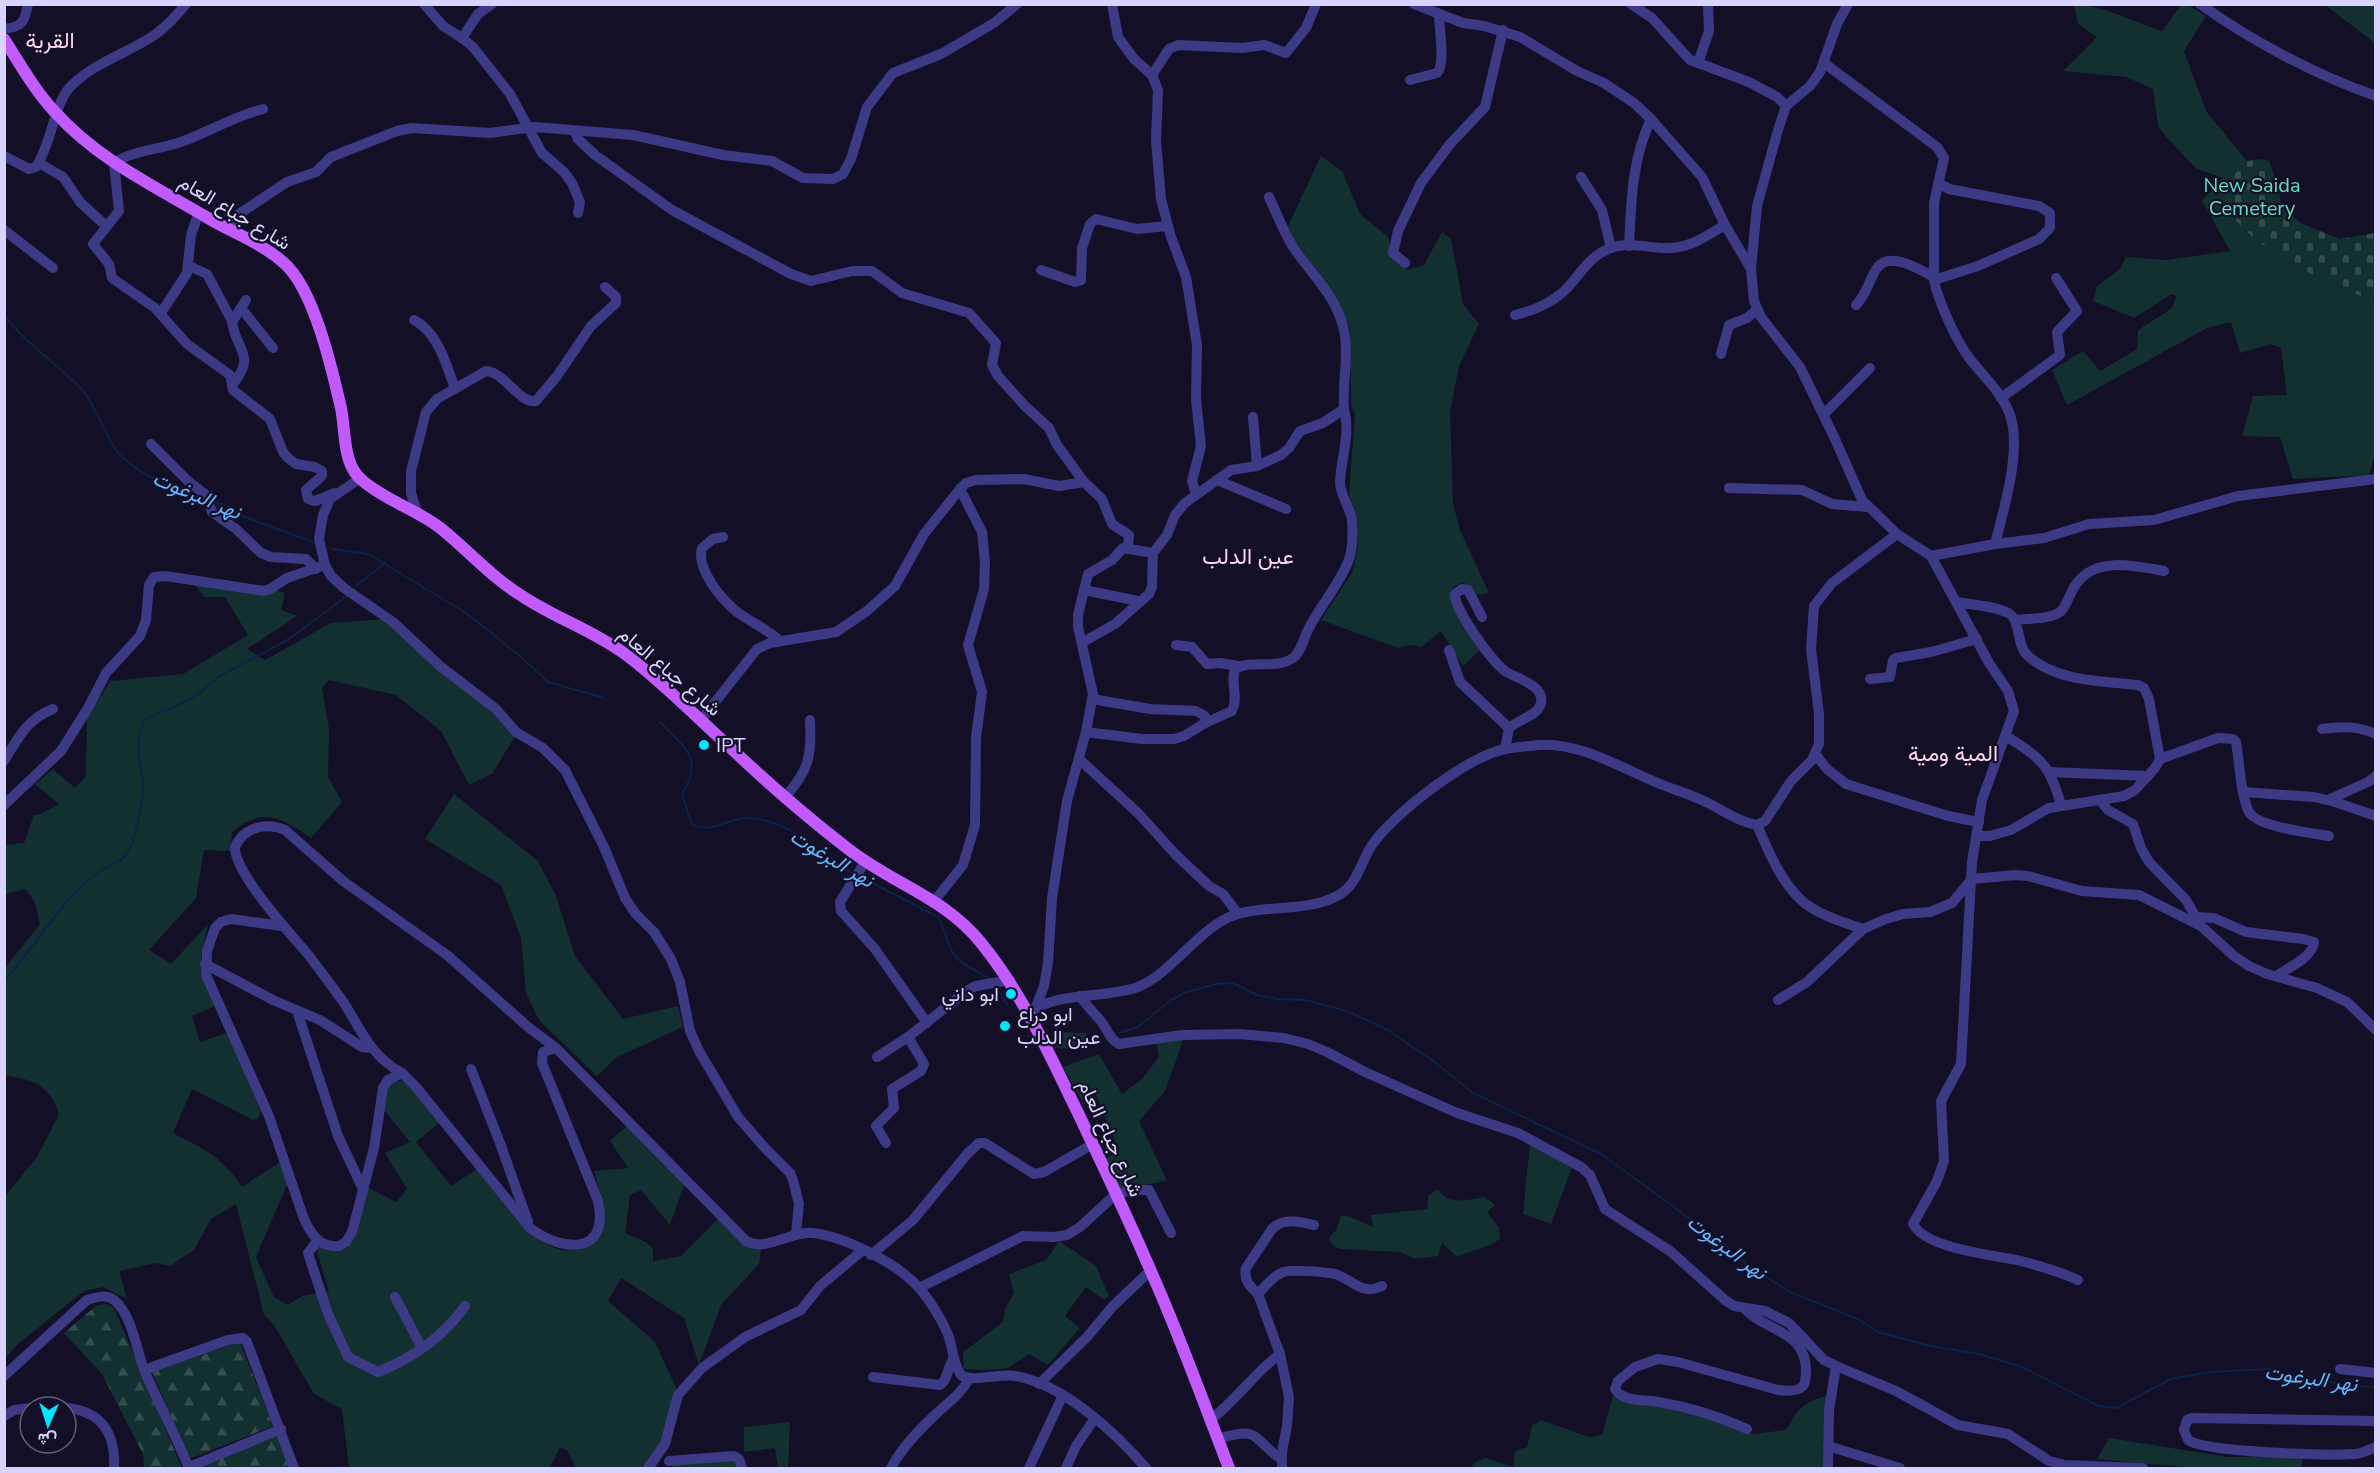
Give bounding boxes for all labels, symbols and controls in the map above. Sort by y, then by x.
district label: القرية [25,26,75,56]
street label: شارع جباع العام [174,168,296,257]
park label: New Saida Cemetery [2203,172,2301,222]
water label: نهر البرغوت [149,464,246,527]
district label: عين الدلب [1202,542,1294,572]
street label: شارع جباع العام [613,620,727,722]
place label: IPT [716,732,745,759]
marker: IPT [697,738,711,752]
district label: المية ومية [1908,739,1998,769]
water label: نهر البرغوت [785,822,880,895]
place label: ابو داني [942,981,999,1011]
marker: ابو داني [1004,987,1018,1001]
place label: ابو دراع عين الدلب [1017,1001,1100,1051]
marker: ابو دراع عين الدلب [998,1019,1012,1033]
street label: شارع جباع العام [1072,1075,1150,1201]
water label: نهر البرغوت [1681,1208,1773,1287]
water label: نهر البرغوت [2263,1358,2360,1398]
north arrow [18,1395,78,1455]
text: ش [37,1427,57,1450]

